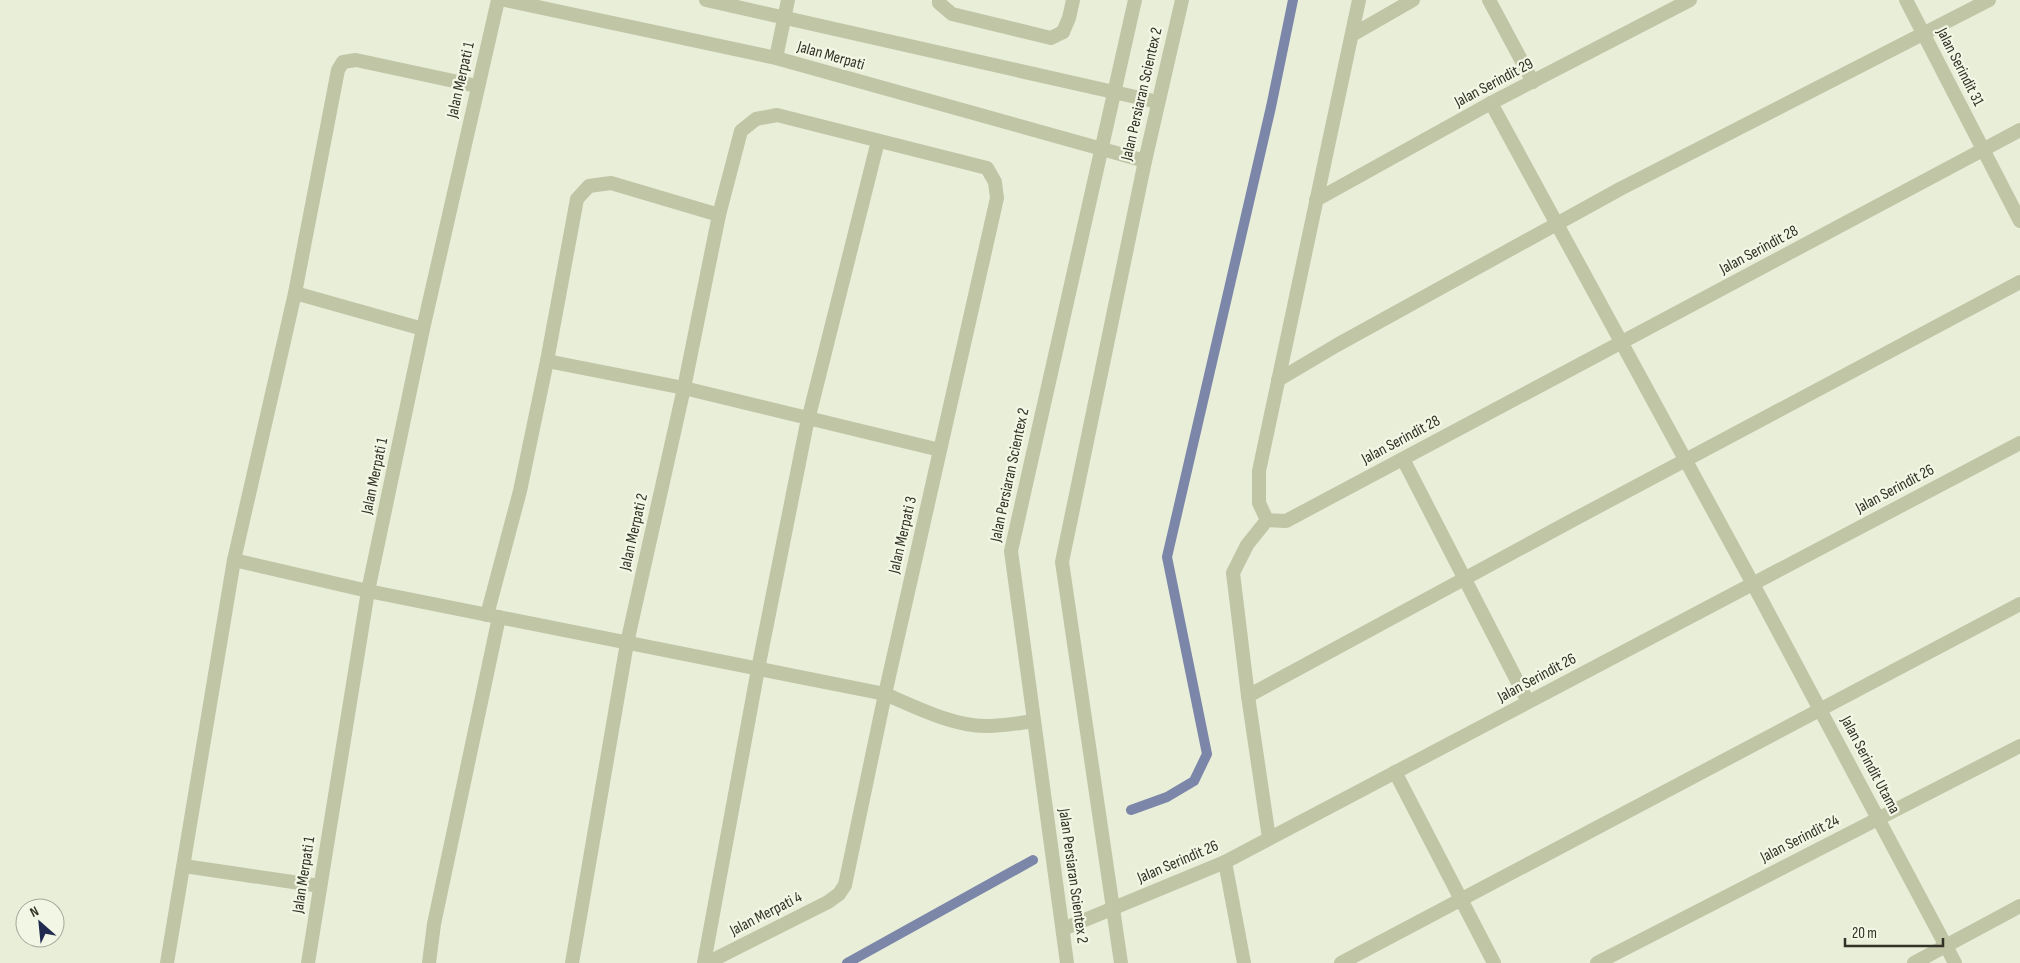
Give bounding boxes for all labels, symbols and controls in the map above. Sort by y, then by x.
street label: Jalan Serindit 31 [1932,24,1988,110]
street label: Jalan Persiaran Scientex 2 [1117,26,1167,163]
street label: Jalan Merpati [794,37,867,75]
street label: Jalan Merpati 1 [443,40,479,121]
street label: Jalan Serindit 29 [1451,54,1537,112]
street label: Jalan Serindit 28 [1716,221,1802,279]
street label: Jalan Persiaran Scientex 2 [986,406,1033,545]
street label: Jalan Serindit 28 [1358,411,1444,469]
street label: Jalan Merpati 1 [357,436,392,517]
street label: Jalan Serindit 26 [1852,460,1938,518]
street label: Jalan Merpati 2 [616,492,652,573]
street label: Jalan Merpati 3 [885,495,921,576]
street label: Jalan Serindit 26 [1494,649,1580,707]
street label: Jalan Serindit Utama [1836,712,1904,817]
street label: Jalan Persiaran Scientex 2 [1054,806,1092,945]
street label: Jalan Serindit 24 [1757,811,1843,867]
street label: Jalan Merpati 1 [288,835,319,916]
street label: Jalan Serindit 26 [1134,836,1221,888]
street label: Jalan Merpati 4 [726,888,805,941]
north arrow [15,898,65,948]
text: N [27,903,42,921]
scale bar [1845,916,1942,948]
text: 20 m [1852,924,1877,943]

